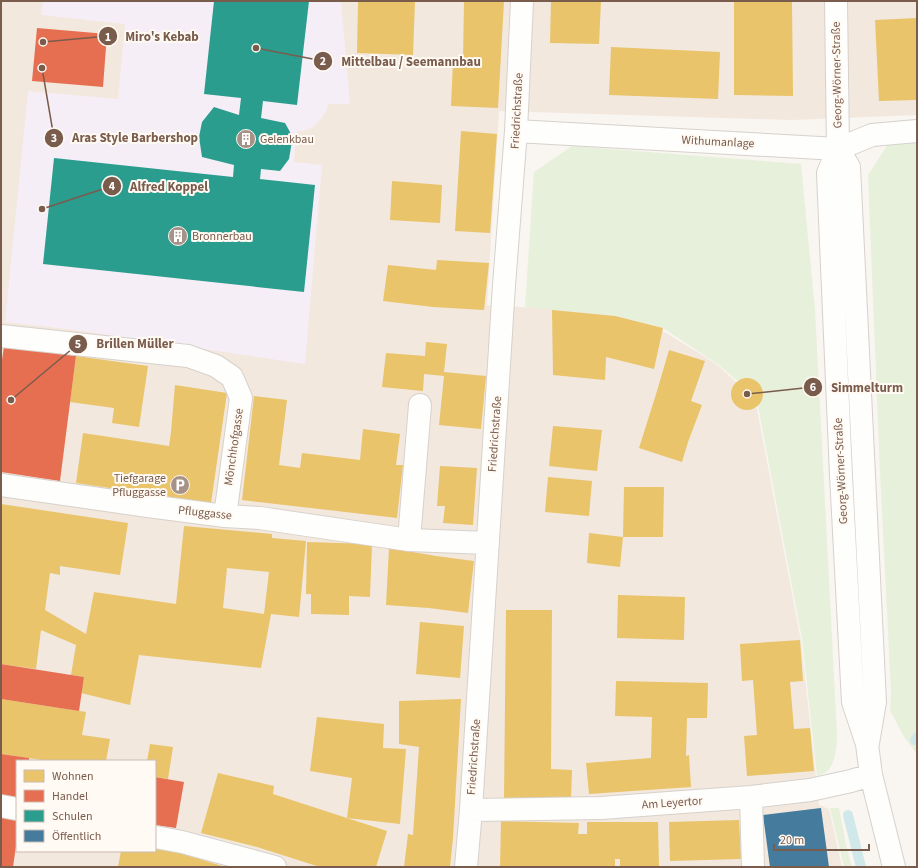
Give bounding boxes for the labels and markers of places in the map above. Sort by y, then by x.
callout: Miro's Kebab [98,24,207,49]
callout: Mittelbau / Seemannbau [313,49,489,74]
callout: Aras Style Barbershop [44,125,206,150]
building icon: Gelenkbau [235,128,257,150]
place label: Gelenkbau [260,131,314,148]
callout: Alfred Koppel [102,174,215,199]
building icon: Bronnerbau [167,225,189,247]
place label: Bronnerbau [192,228,252,245]
callout: Brillen Müller [68,331,181,356]
callout: Simmelturm [803,375,911,400]
place label: Tiefgarage Pfluggasse [112,470,166,501]
parking icon: Tiefgarage Pfluggasse [169,474,191,496]

